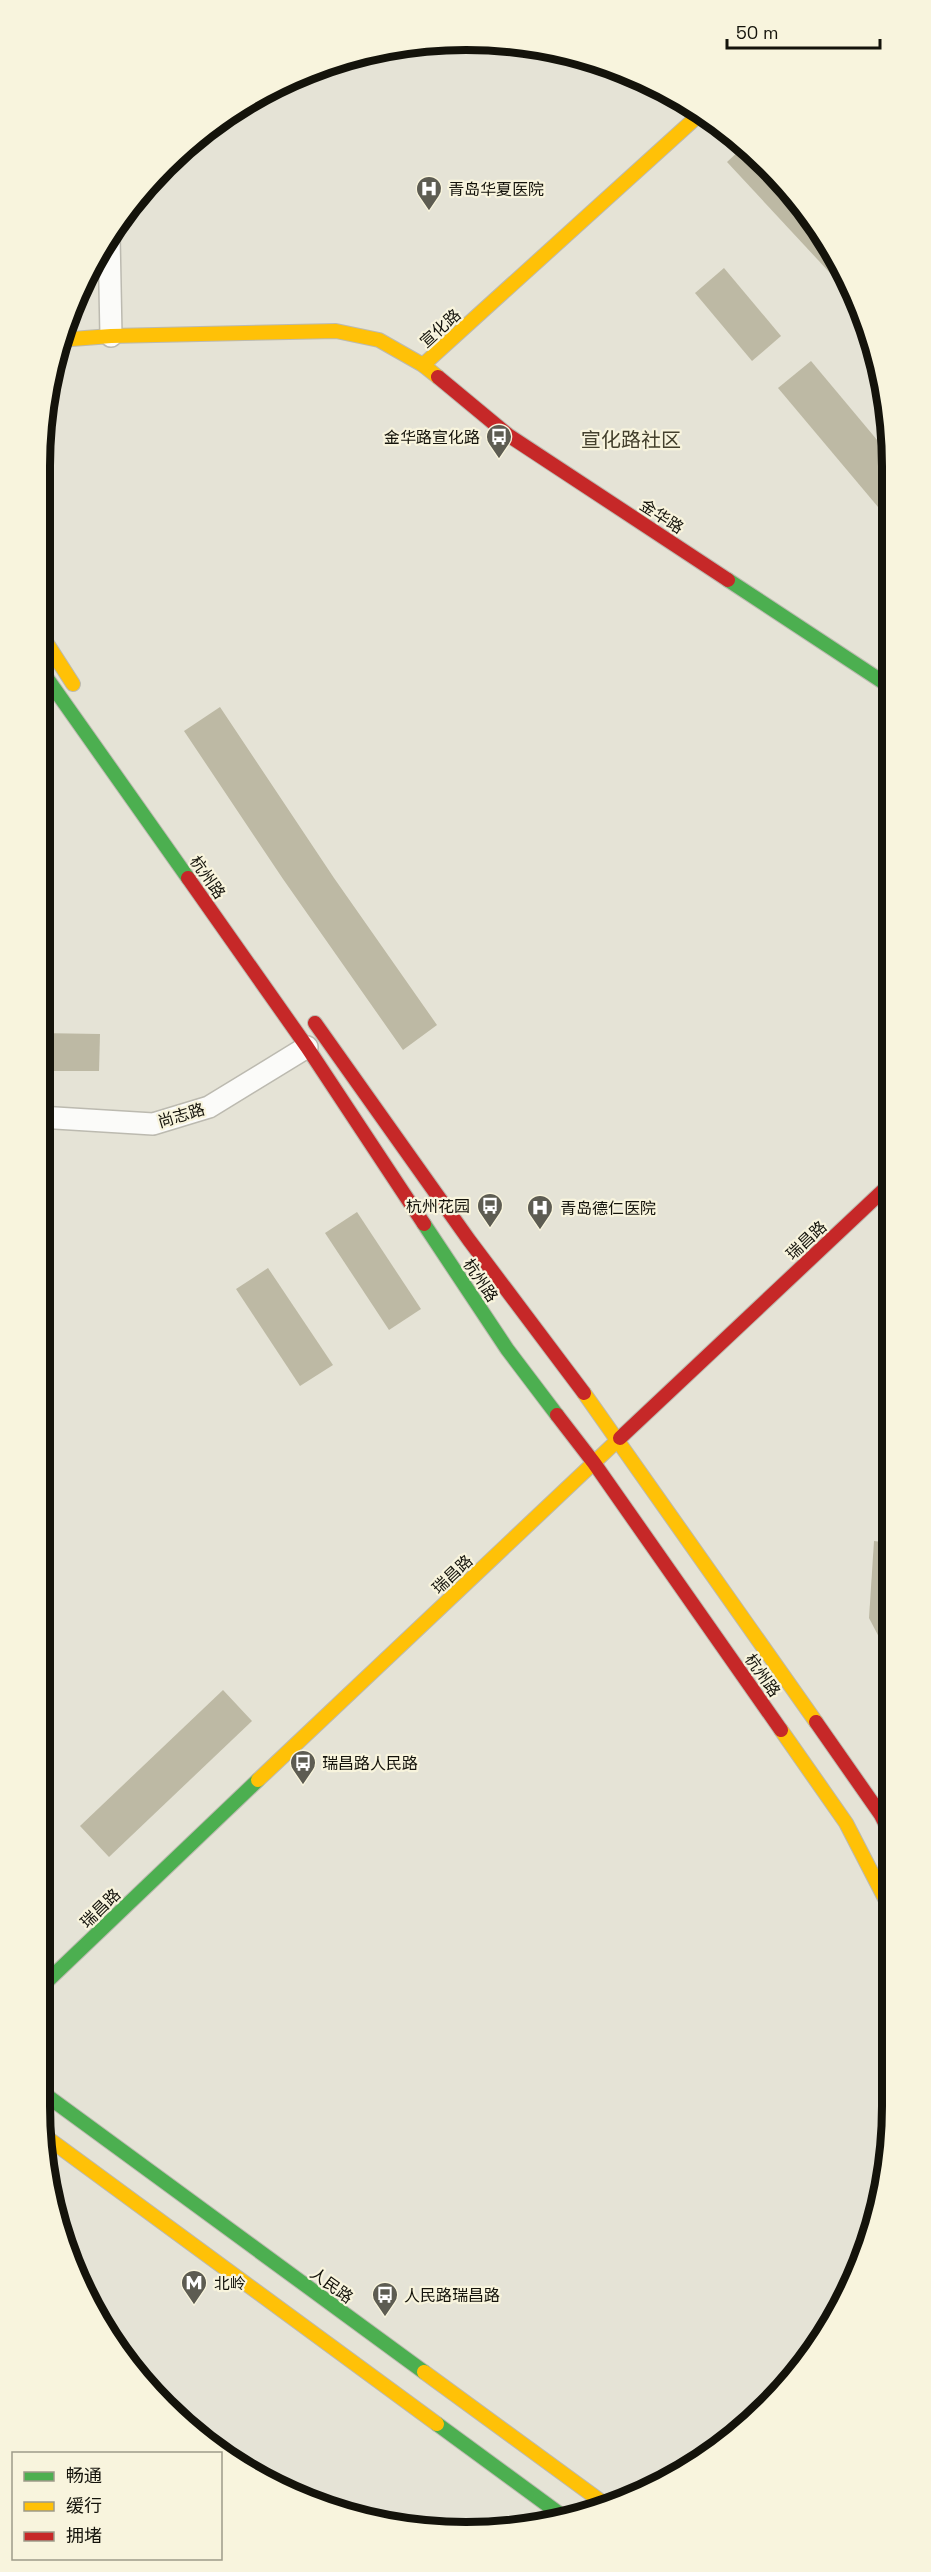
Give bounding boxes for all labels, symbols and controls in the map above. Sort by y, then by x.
scale bar [727,12,880,50]
text: 50 m [736,21,778,44]
hospital icon: 青岛华夏医院 [414,174,444,212]
place label: 青岛华夏医院 [448,179,544,200]
street label: 宣化路 [415,305,465,352]
bus stop icon: 金华路宣化路 [484,422,514,460]
place label: 金华路宣化路 [384,427,480,448]
district label: 宣化路社区 [581,427,681,453]
street label: 金华路 [636,495,688,538]
street label: 杭州路 [185,852,230,903]
street label: 尚志路 [155,1098,207,1133]
bus stop icon: 杭州花园 [475,1191,505,1229]
hospital icon: 青岛德仁医院 [525,1193,555,1231]
place label: 杭州花园 [406,1196,470,1217]
place label: 青岛德仁医院 [560,1198,656,1219]
street label: 瑞昌路 [782,1216,831,1264]
street label: 杭州路 [458,1255,503,1306]
street label: 瑞昌路 [428,1550,477,1598]
street label: 杭州路 [740,1650,785,1701]
bus stop icon: 瑞昌路人民路 [288,1748,318,1786]
place label: 瑞昌路人民路 [322,1753,418,1774]
street label: 瑞昌路 [76,1884,125,1933]
street label: 人民路 [306,2263,357,2308]
metro station icon: 北岭 [179,2268,209,2306]
place label: 北岭 [214,2273,246,2294]
bus stop icon: 人民路瑞昌路 [370,2280,400,2318]
place label: 人民路瑞昌路 [404,2285,500,2306]
legend [12,2452,222,2560]
text: 畅通 [66,2464,102,2487]
text: 缓行 [66,2494,102,2517]
text: 拥堵 [66,2524,102,2547]

